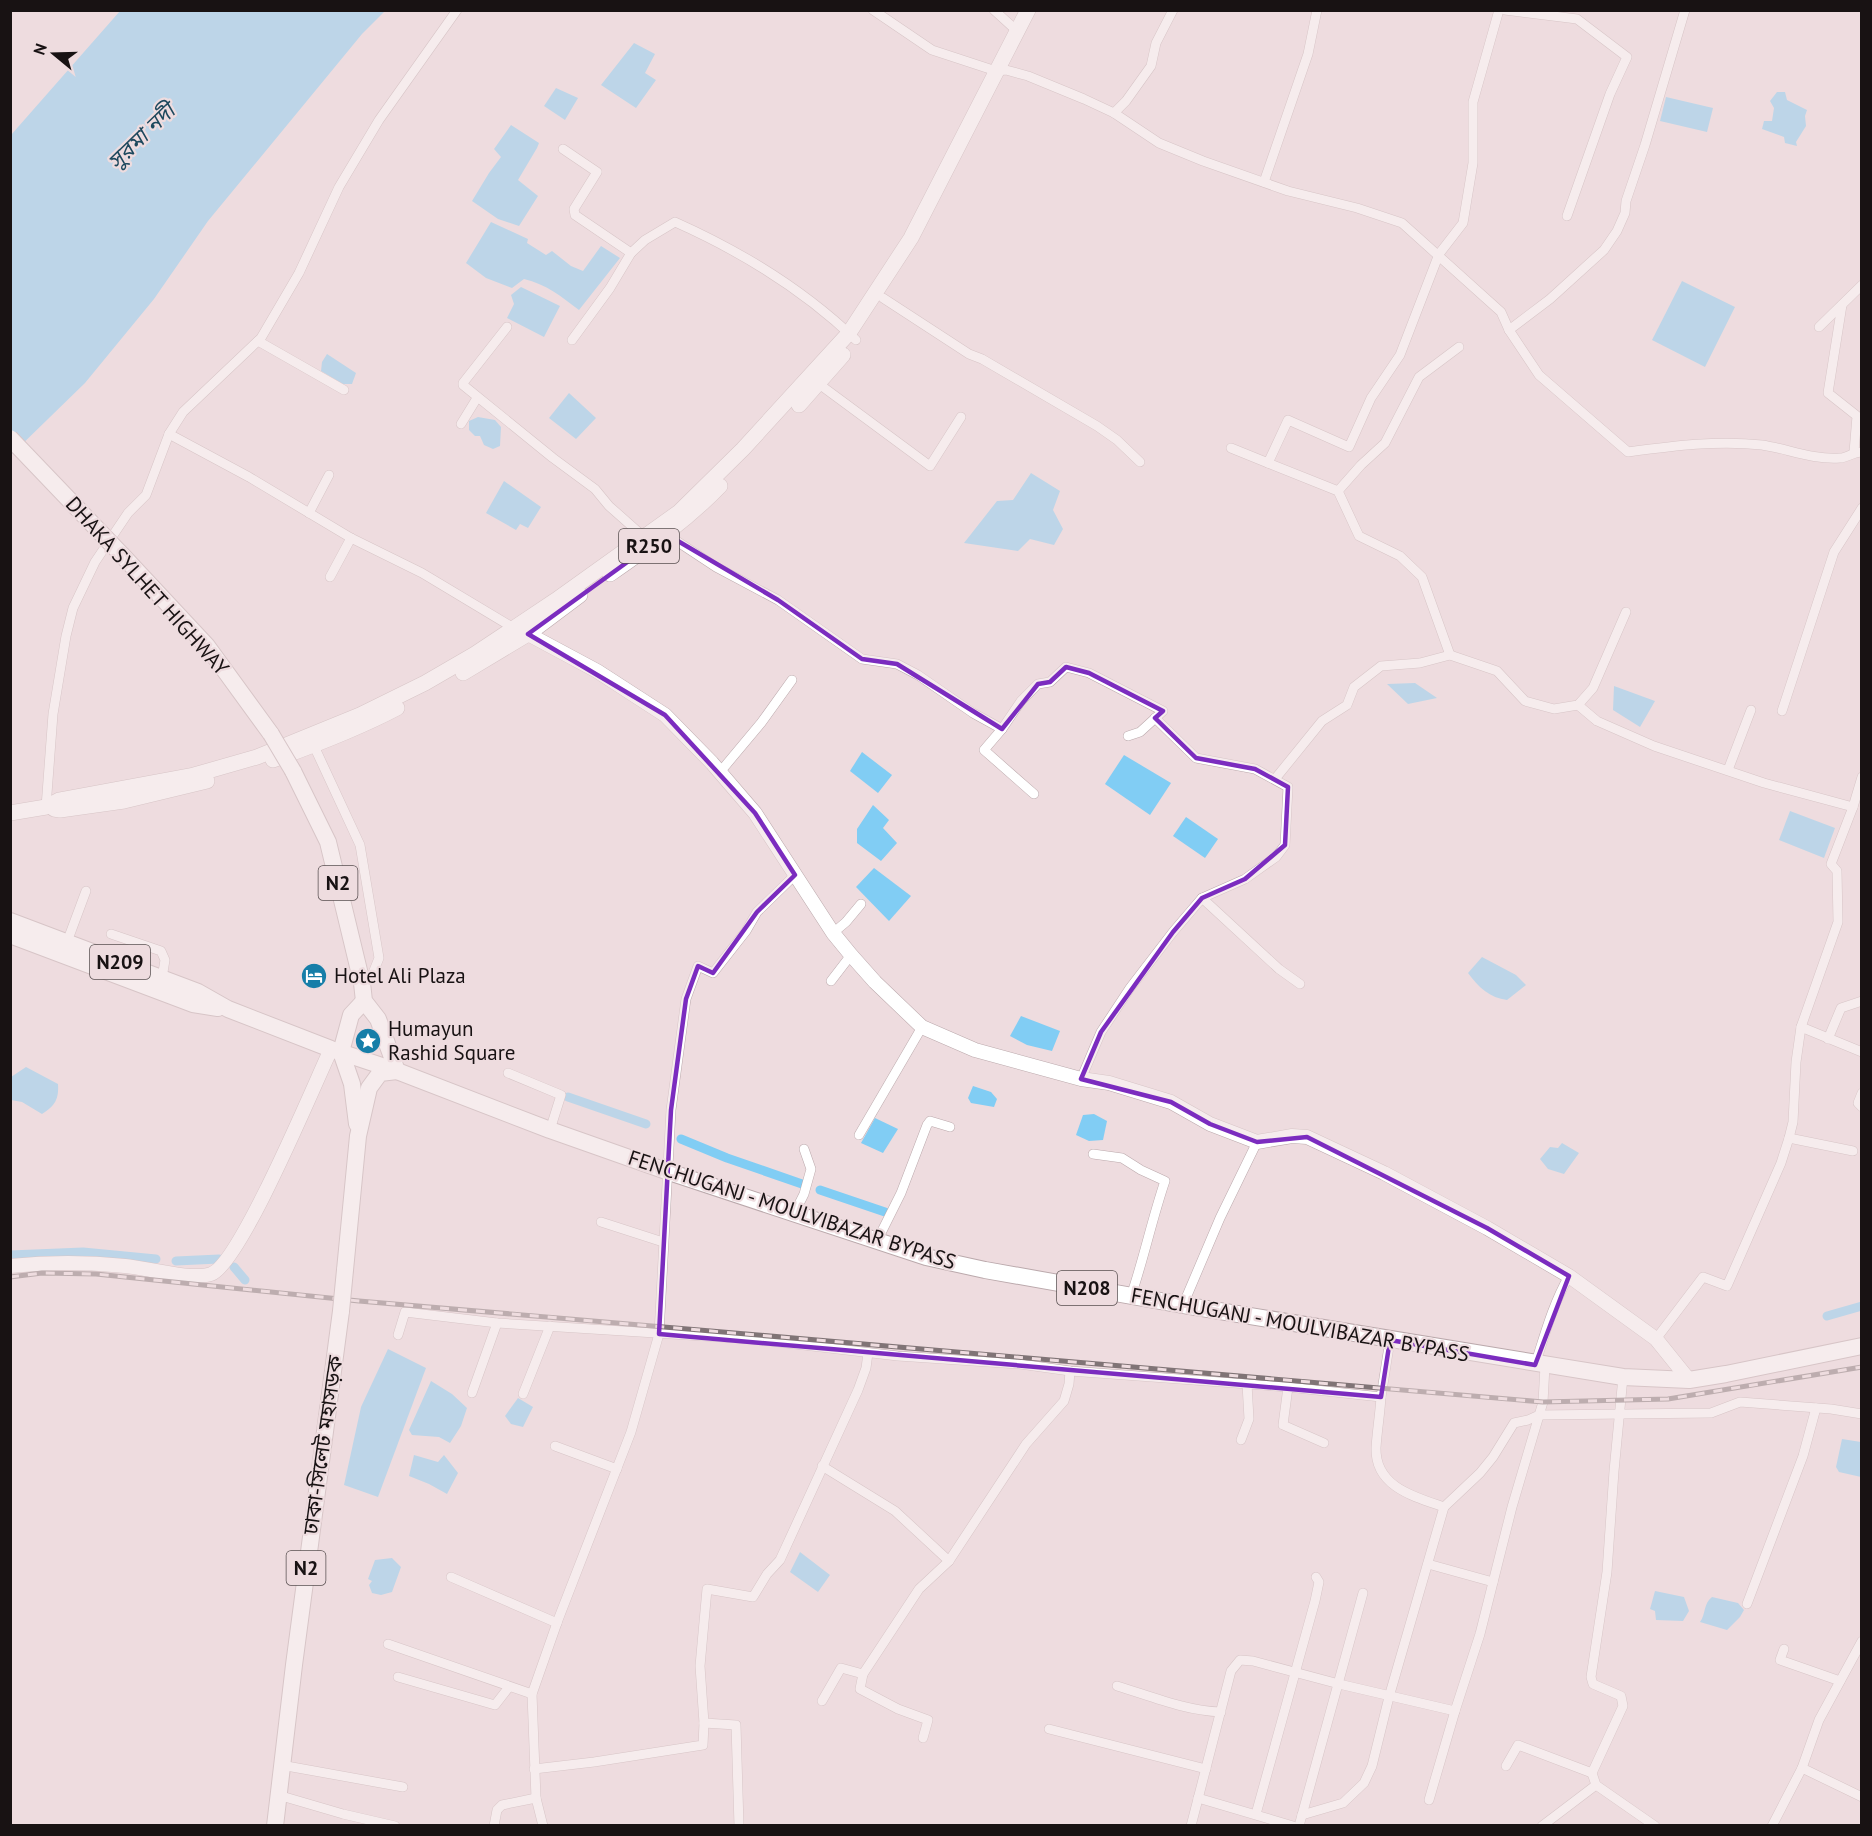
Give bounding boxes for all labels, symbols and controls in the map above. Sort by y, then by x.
north arrow [24,24,84,84]
text: N [29,41,51,57]
water label: সুরমা নদী [101,94,184,175]
street label: DHAKA SYLHET HIGHWAY [60,491,235,681]
road number: R250 [619,529,679,563]
road number: N2 [318,866,358,900]
road number: N209 [90,945,150,979]
hotel icon: Hotel Ali Plaza [299,961,329,991]
place label: Hotel Ali Plaza [334,962,466,989]
place label: Humayun Rashid Square [388,1015,516,1066]
place icon: Humayun Rashid Square [353,1026,383,1056]
street label: FENCHUGANJ - MOULVIBAZAR BYPASS [625,1144,959,1275]
road number: N208 [1057,1271,1117,1305]
street label: FENCHUGANJ - MOULVIBAZAR BYPASS [1129,1281,1471,1368]
street label: ঢাকা-সিলেট মহাসড়ক [296,1353,349,1537]
road number: N2 [286,1551,326,1585]

